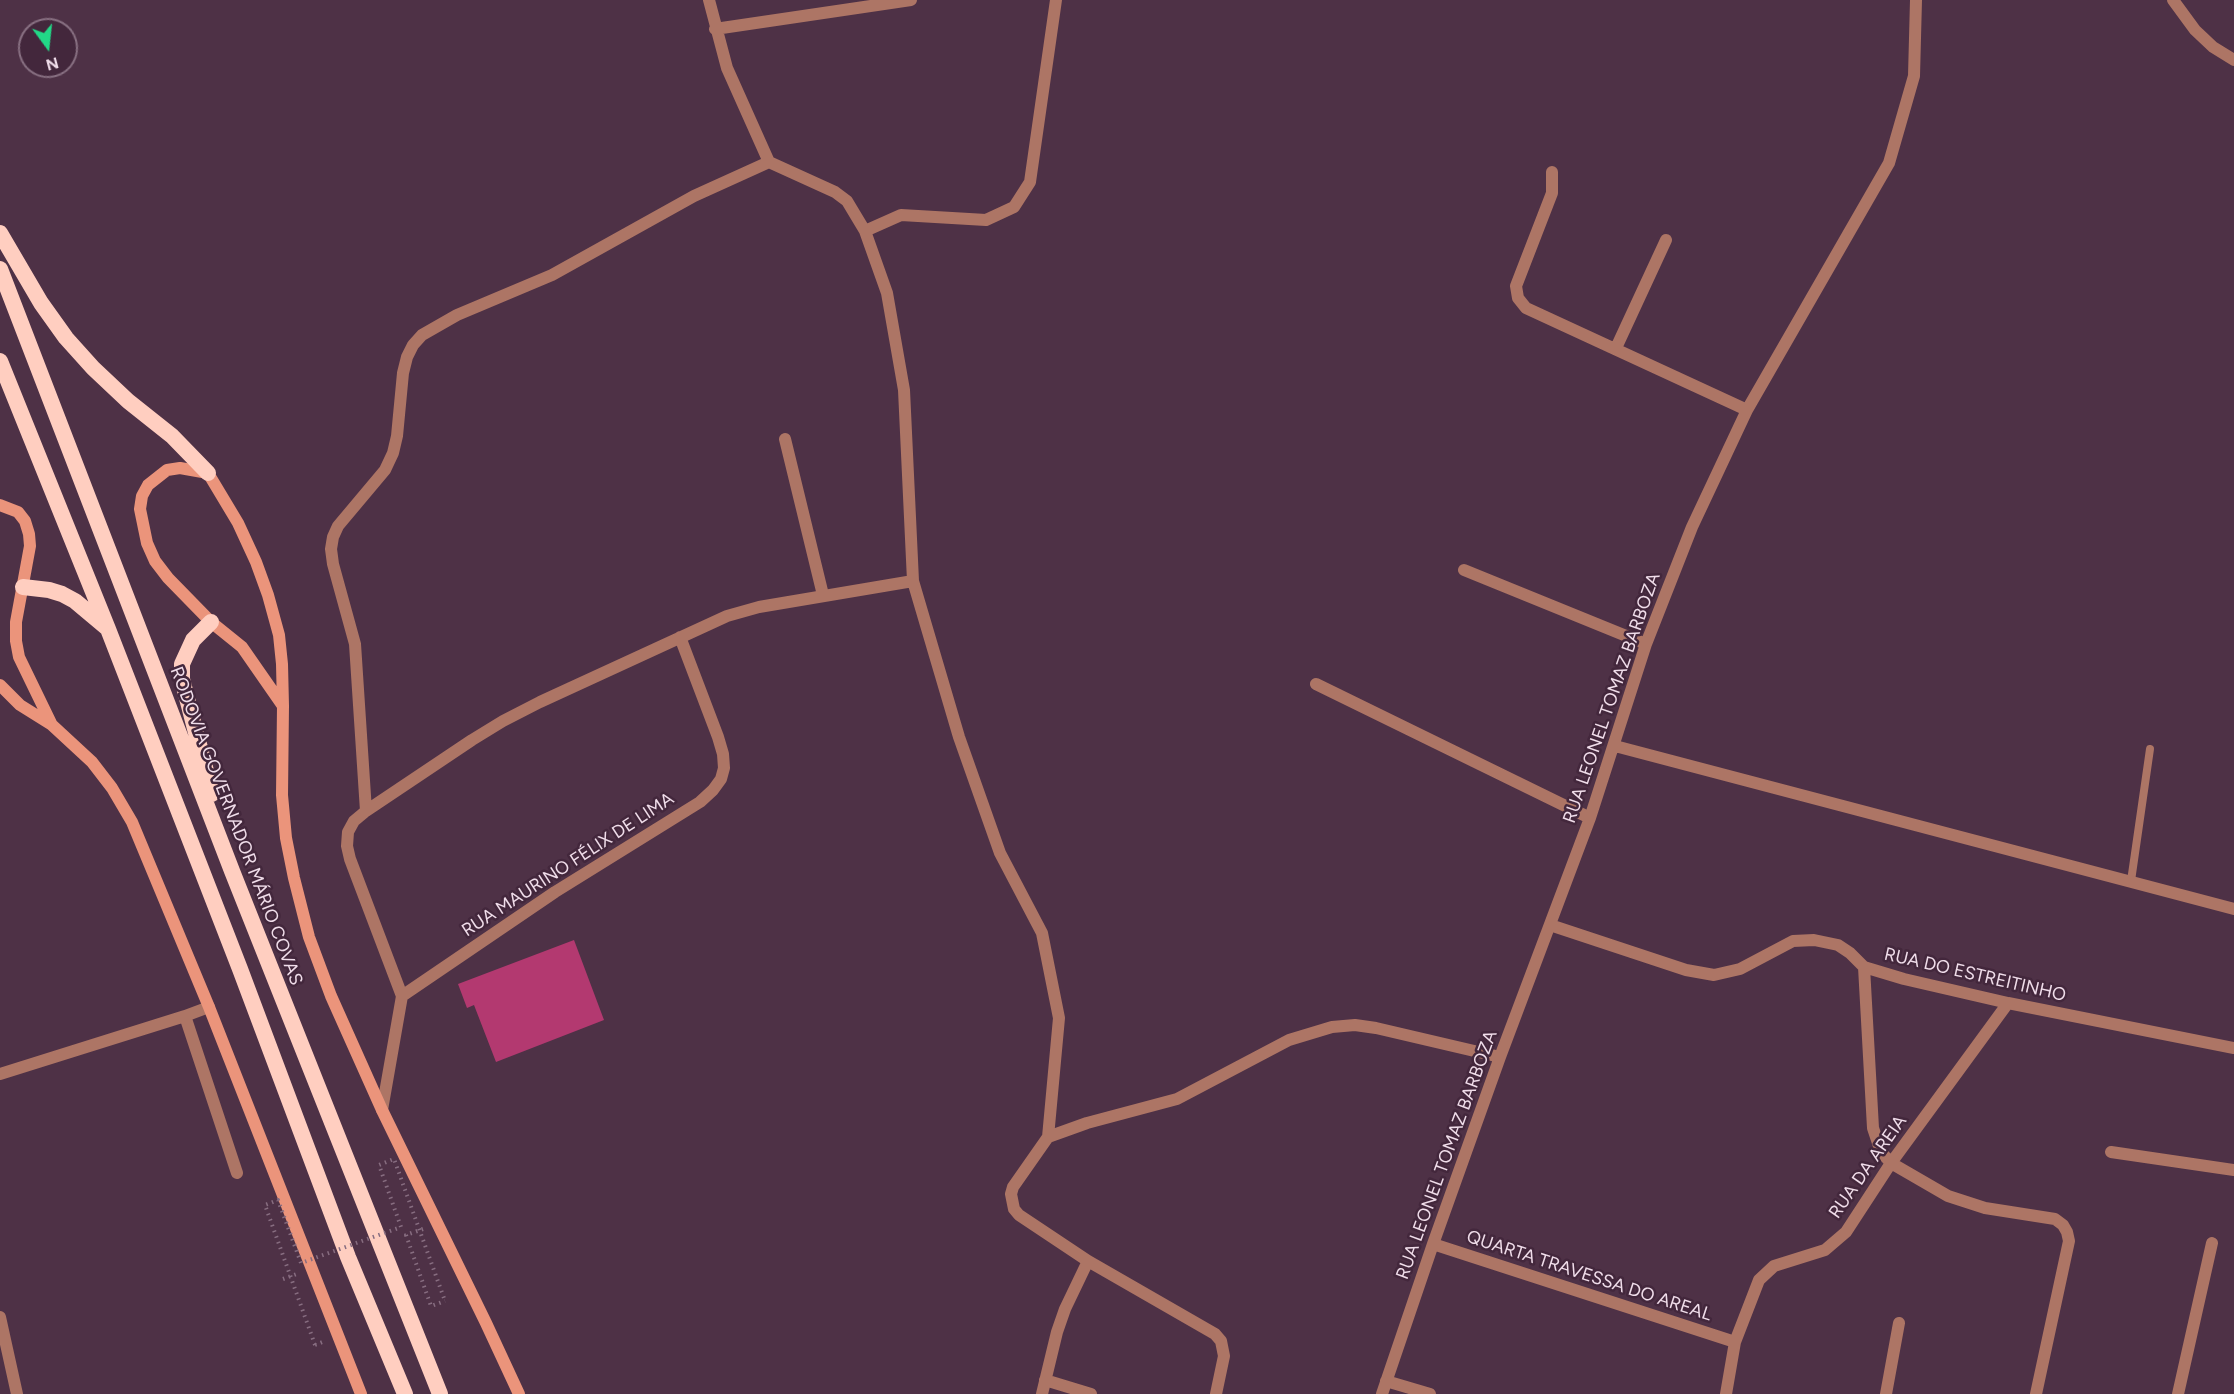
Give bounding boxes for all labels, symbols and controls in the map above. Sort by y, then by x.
north arrow [18,18,78,78]
text: N [44,53,61,75]
street label: RUA LEONEL TOMAZ BARBOZA [1559,570,1665,826]
street label: RODOVIA GOVERNADOR MÁRIO COVAS [165,664,307,988]
street label: RUA MAURINO FÉLIX DE LIMA [458,788,678,942]
street label: RUA DO ESTREITINHO [1882,944,2068,1006]
street label: RUA LEONEL TOMAZ BARBOZA [1392,1028,1502,1282]
street label: RUA DA AREIA [1825,1111,1911,1223]
street label: QUARTA TRAVESSA DO AREAL [1464,1226,1714,1326]

